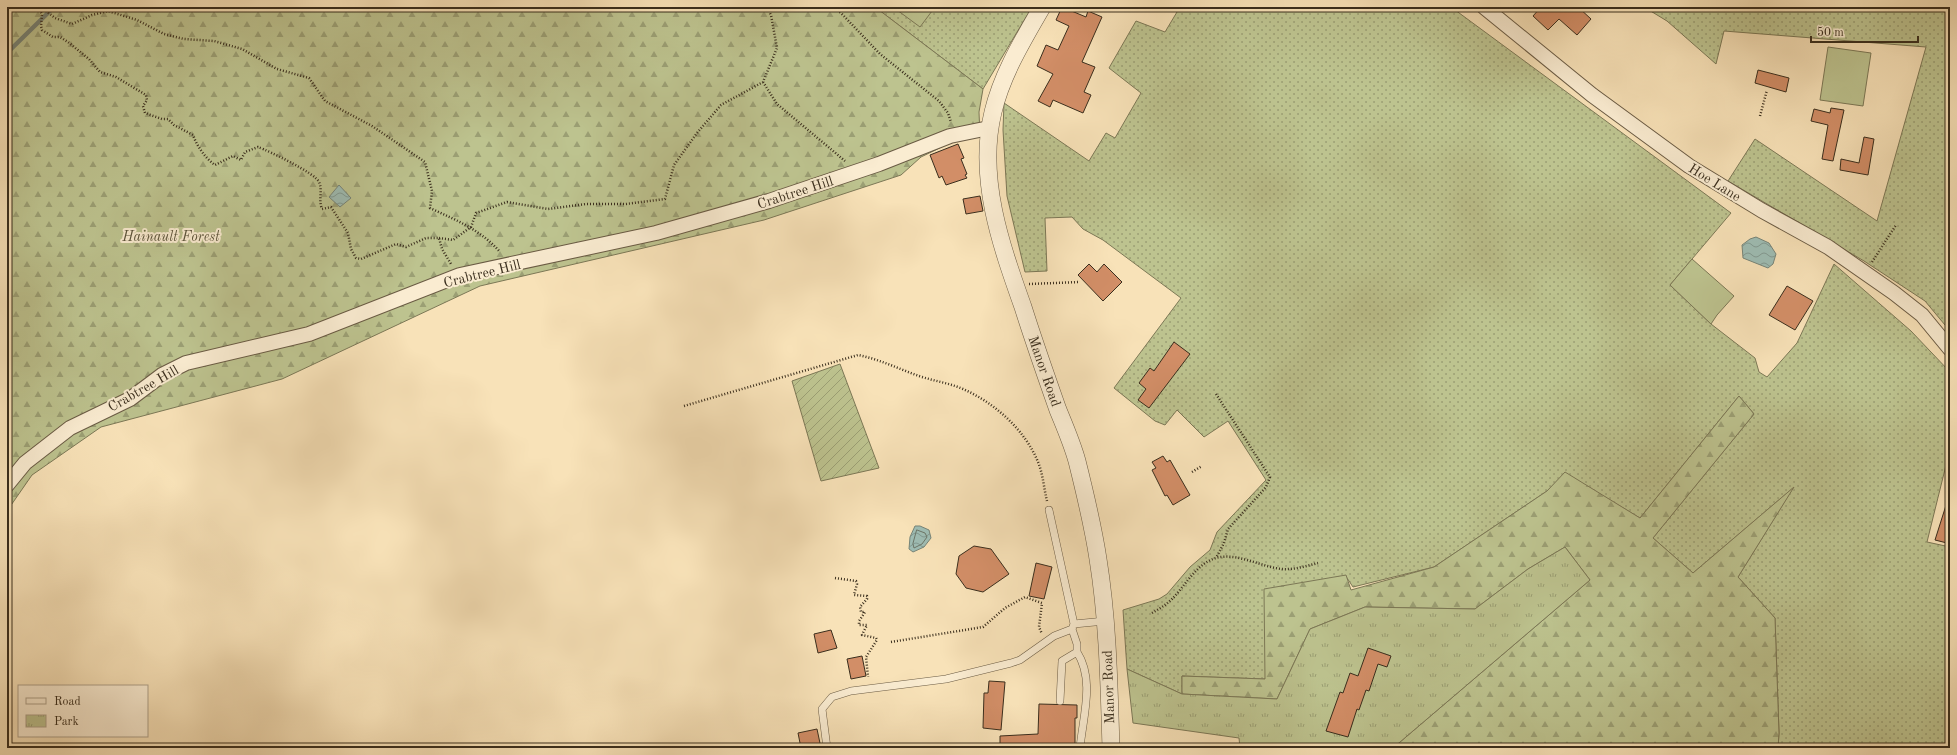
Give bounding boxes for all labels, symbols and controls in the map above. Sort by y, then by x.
scale bar [1811,18,1918,44]
text: 50 m [1817,26,1844,39]
street label: Hoe Lane [1686,161,1743,204]
street label: Crabtree Hill [756,174,835,212]
park label: Hainault Forest [121,230,220,244]
street label: Crabtree Hill [442,258,522,290]
street label: Manor Road [1025,334,1063,409]
street label: Crabtree Hill [106,363,181,415]
street label: Manor Road [1101,650,1117,724]
legend [18,685,148,737]
text: Road [54,696,81,708]
text: Park [54,716,79,728]

